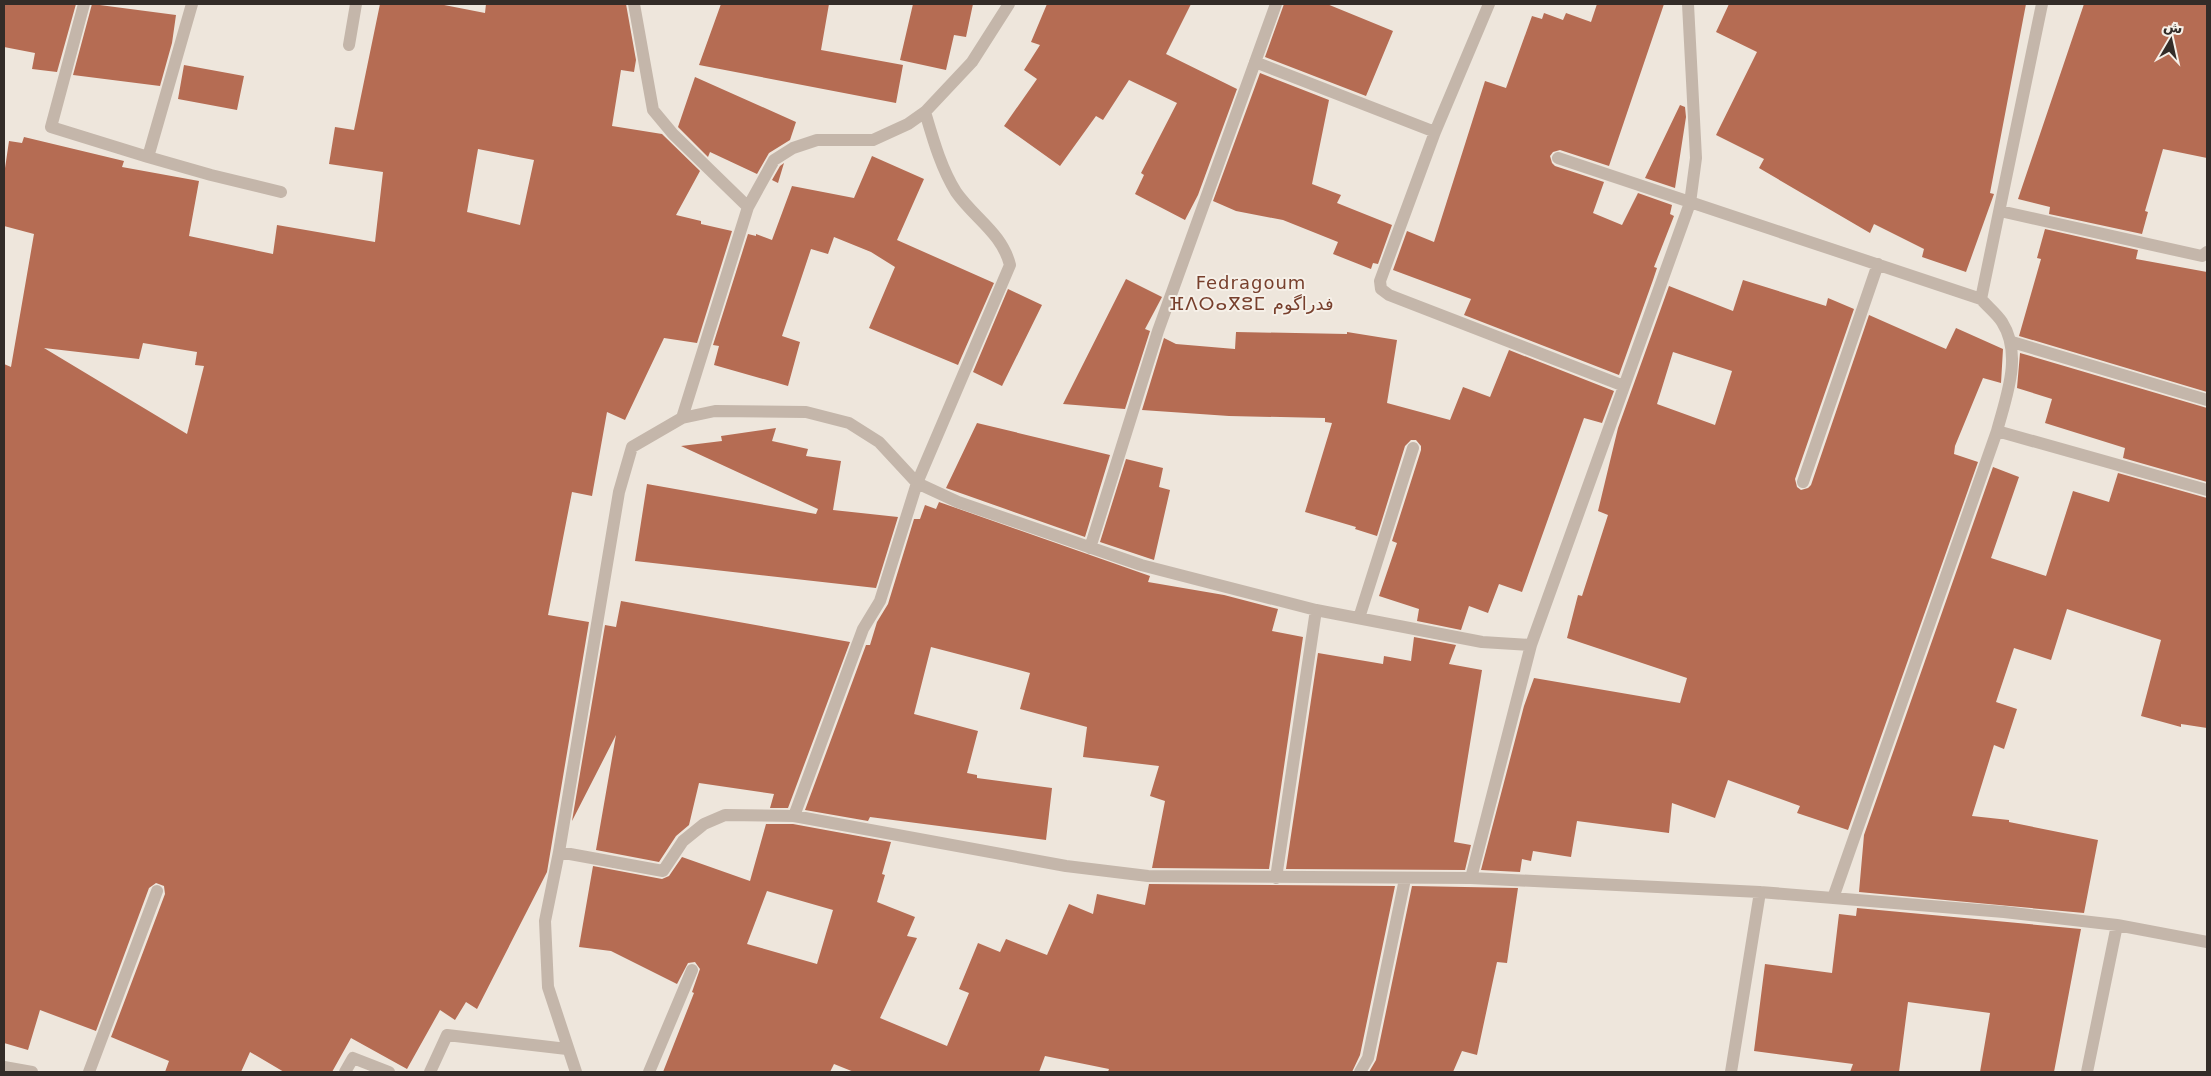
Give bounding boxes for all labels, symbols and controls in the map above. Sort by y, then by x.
north arrow [2146,15,2196,65]
text: ش [2162,18,2184,37]
district label: Fedragoum ⴼⴷⵔⴰⴳⵓⵎ فدراگوم [1169,272,1334,315]

